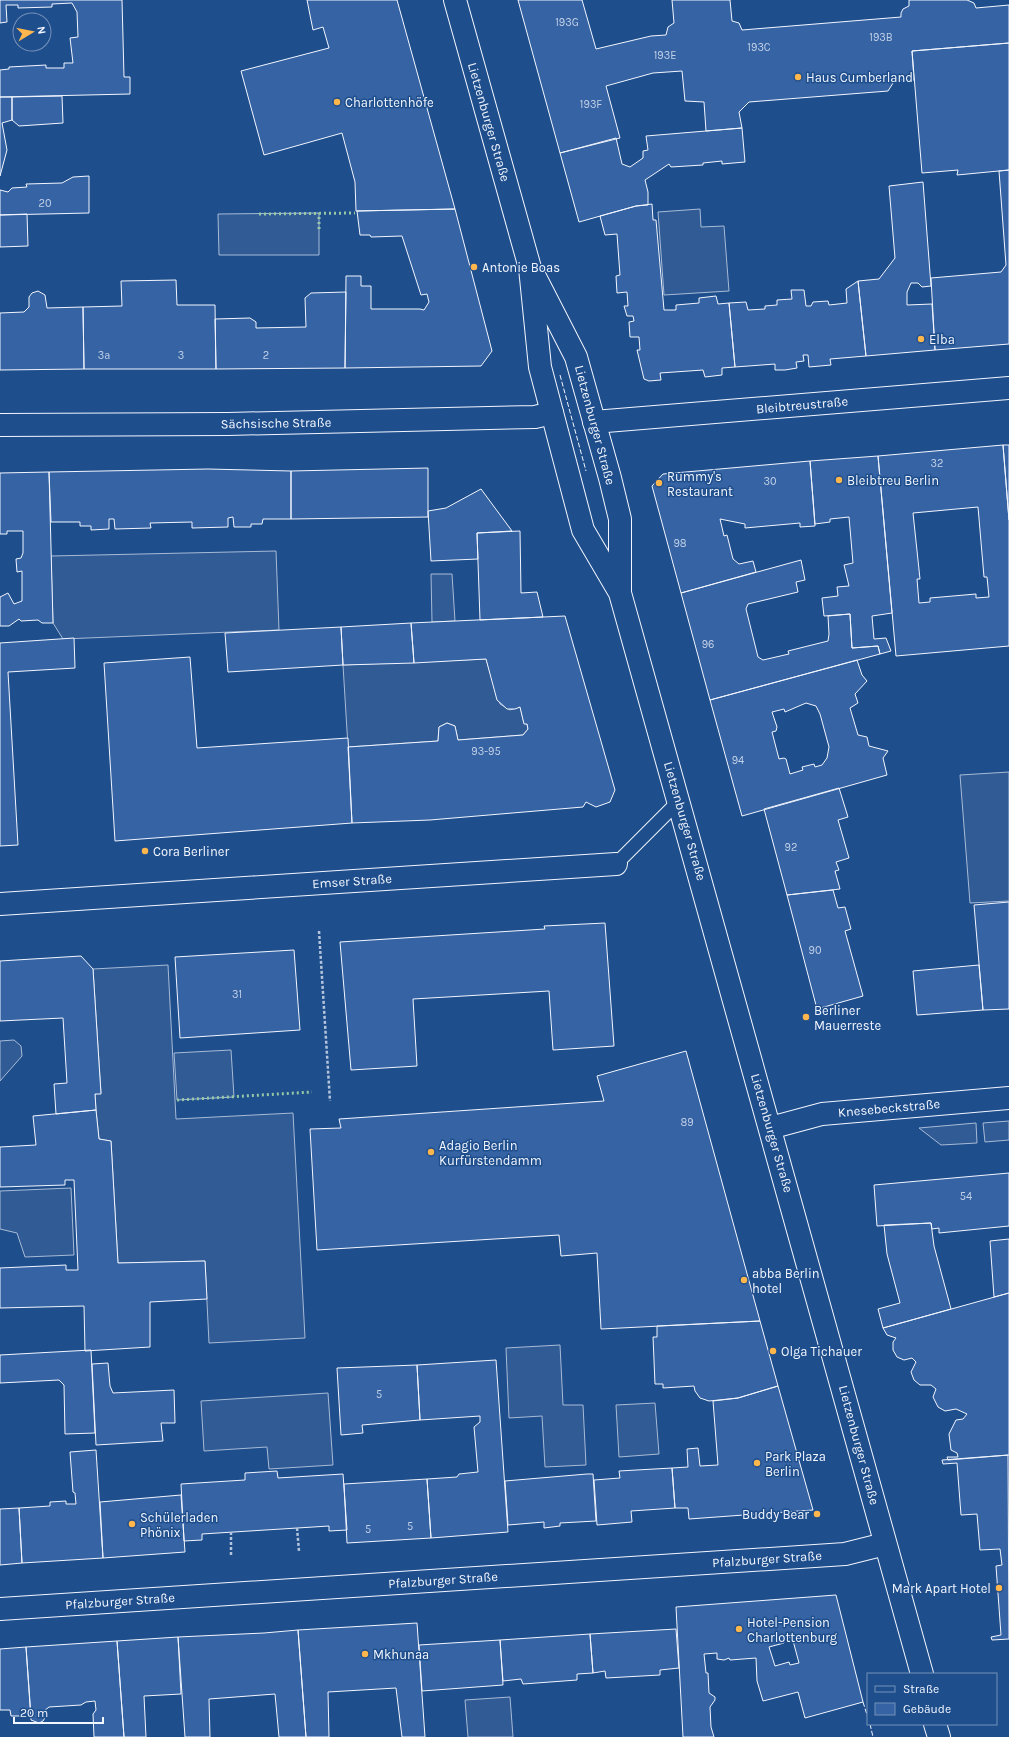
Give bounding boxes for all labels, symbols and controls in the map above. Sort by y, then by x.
north arrow [12,12,52,52]
house number: 193G [555,16,579,29]
text: N [34,25,48,35]
house number: 193B [869,31,893,44]
house number: 193C [747,41,771,54]
house number: 193E [654,49,676,62]
street label: Lietzenburger Straße [465,61,513,184]
place label: Haus Cumberland [806,70,913,85]
marker: Haus Cumberland [793,72,803,82]
place label: Charlottenhöfe [345,95,434,110]
marker: Charlottenhöfe [332,97,342,107]
house number: 193F [580,98,602,111]
house number: 20 [39,197,51,210]
place label: Antonie Boas [482,260,560,275]
marker: Antonie Boas [469,262,479,272]
place label: Elba [929,332,955,347]
marker: Elba [916,334,926,344]
house number: 3a [98,349,110,362]
house number: 3 [178,349,184,362]
house number: 2 [263,349,269,362]
street label: Lietzenburger Straße [572,363,618,487]
street label: Bleibtreustraße [755,393,849,416]
street label: Sächsische Straße [221,415,332,431]
house number: 32 [931,457,943,470]
place label: Rummy's Restaurant [667,469,733,499]
place label: Bleibtreu Berlin [847,473,939,488]
house number: 30 [763,475,777,488]
marker: Bleibtreu Berlin [834,475,844,485]
marker: Rummy's Restaurant [654,478,664,488]
house number: 98 [673,537,687,550]
house number: 96 [702,638,714,651]
house number: 93-95 [471,745,501,758]
house number: 94 [732,754,744,767]
street label: Lietzenburger Straße [661,760,709,883]
house number: 92 [785,841,797,854]
place label: Cora Berliner [153,844,230,859]
marker: Cora Berliner [140,846,150,856]
street label: Emser Straße [312,871,393,891]
house number: 90 [809,944,821,957]
house number: 31 [232,988,242,1001]
place label: Berliner Mauerreste [814,1003,882,1033]
marker: Berliner Mauerreste [801,1012,811,1022]
street label: Lietzenburger Straße [748,1072,796,1195]
street label: Knesebeckstraße [837,1096,941,1120]
house number: 89 [680,1116,694,1129]
place label: Adagio Berlin Kurfürstendamm [439,1138,542,1168]
marker: Adagio Berlin Kurfürstendamm [426,1147,436,1157]
house number: 54 [960,1190,972,1203]
place label: abba Berlin hotel [752,1266,820,1296]
marker: abba Berlin hotel [739,1275,749,1285]
place label: Olga Tichauer [781,1344,862,1359]
marker: Olga Tichauer [768,1346,778,1356]
street label: Lietzenburger Straße [836,1383,882,1507]
house number: 5 [376,1388,382,1401]
place label: Park Plaza Berlin [765,1449,826,1479]
marker: Park Plaza Berlin [752,1458,762,1468]
place label: Buddy Bear [742,1507,809,1522]
marker: Buddy Bear [812,1509,822,1519]
place label: Schülerladen Phönix [140,1510,218,1540]
marker: Schülerladen Phönix [127,1519,137,1529]
house number: 5 [407,1520,413,1533]
house number: 5 [365,1523,371,1536]
street label: Pfalzburger Straße [712,1548,823,1570]
street label: Pfalzburger Straße [388,1569,499,1591]
place label: Mark Apart Hotel [892,1581,991,1596]
marker: Mark Apart Hotel [994,1583,1004,1593]
street label: Pfalzburger Straße [65,1590,176,1612]
place label: Hotel-Pension Charlottenburg [747,1615,838,1645]
marker: Hotel-Pension Charlottenburg [734,1624,744,1634]
place label: Mkhunaa [373,1647,429,1662]
marker: Mkhunaa [360,1649,370,1659]
legend [867,1673,997,1725]
text: Straße [903,1682,939,1696]
scale bar [14,1699,103,1725]
text: Gebäude [903,1702,951,1716]
text: 20 m [20,1706,48,1720]

